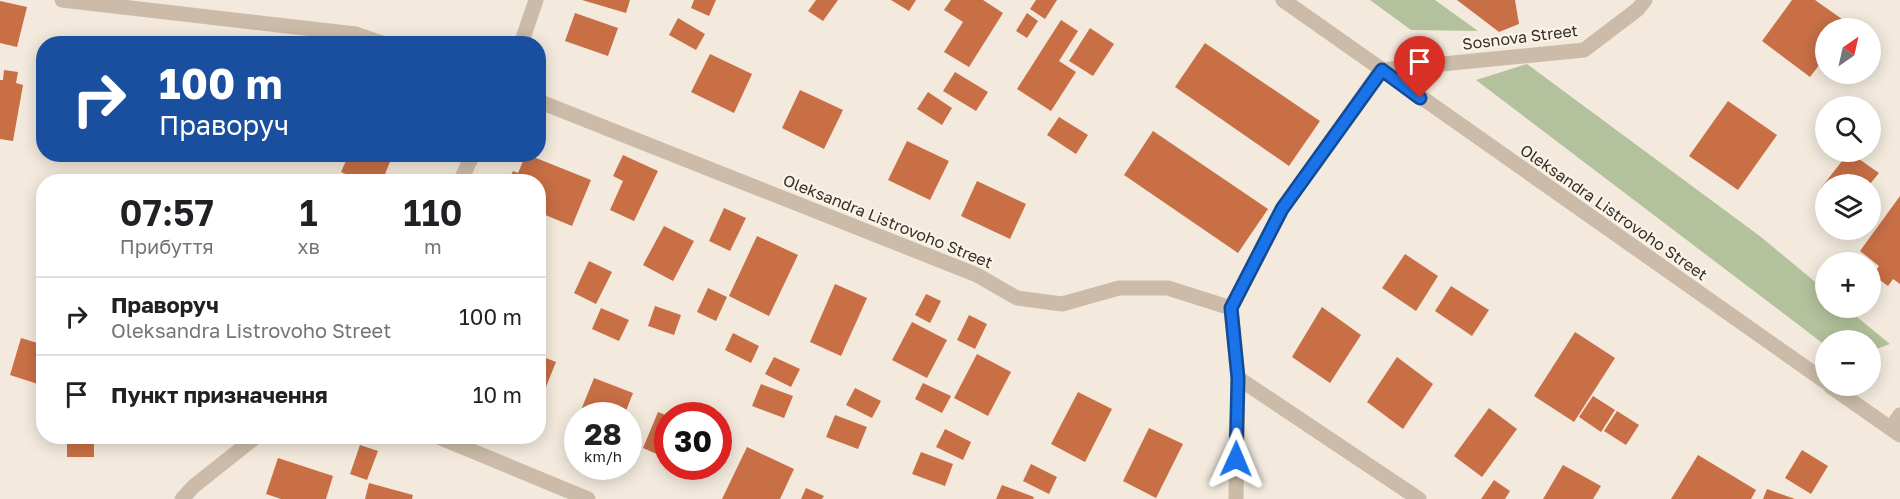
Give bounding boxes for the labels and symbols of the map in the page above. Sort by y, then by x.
north arrow [1815,18,1881,84]
street label: Sosnova Street [1461,20,1579,54]
pin [1394,36,1445,98]
street label: Oleksandra Listrovoho Street [1516,140,1712,284]
street label: Oleksandra Listrovoho Street [780,170,996,272]
speed limit sign: 30 [654,402,732,480]
position arrow [1204,427,1268,491]

